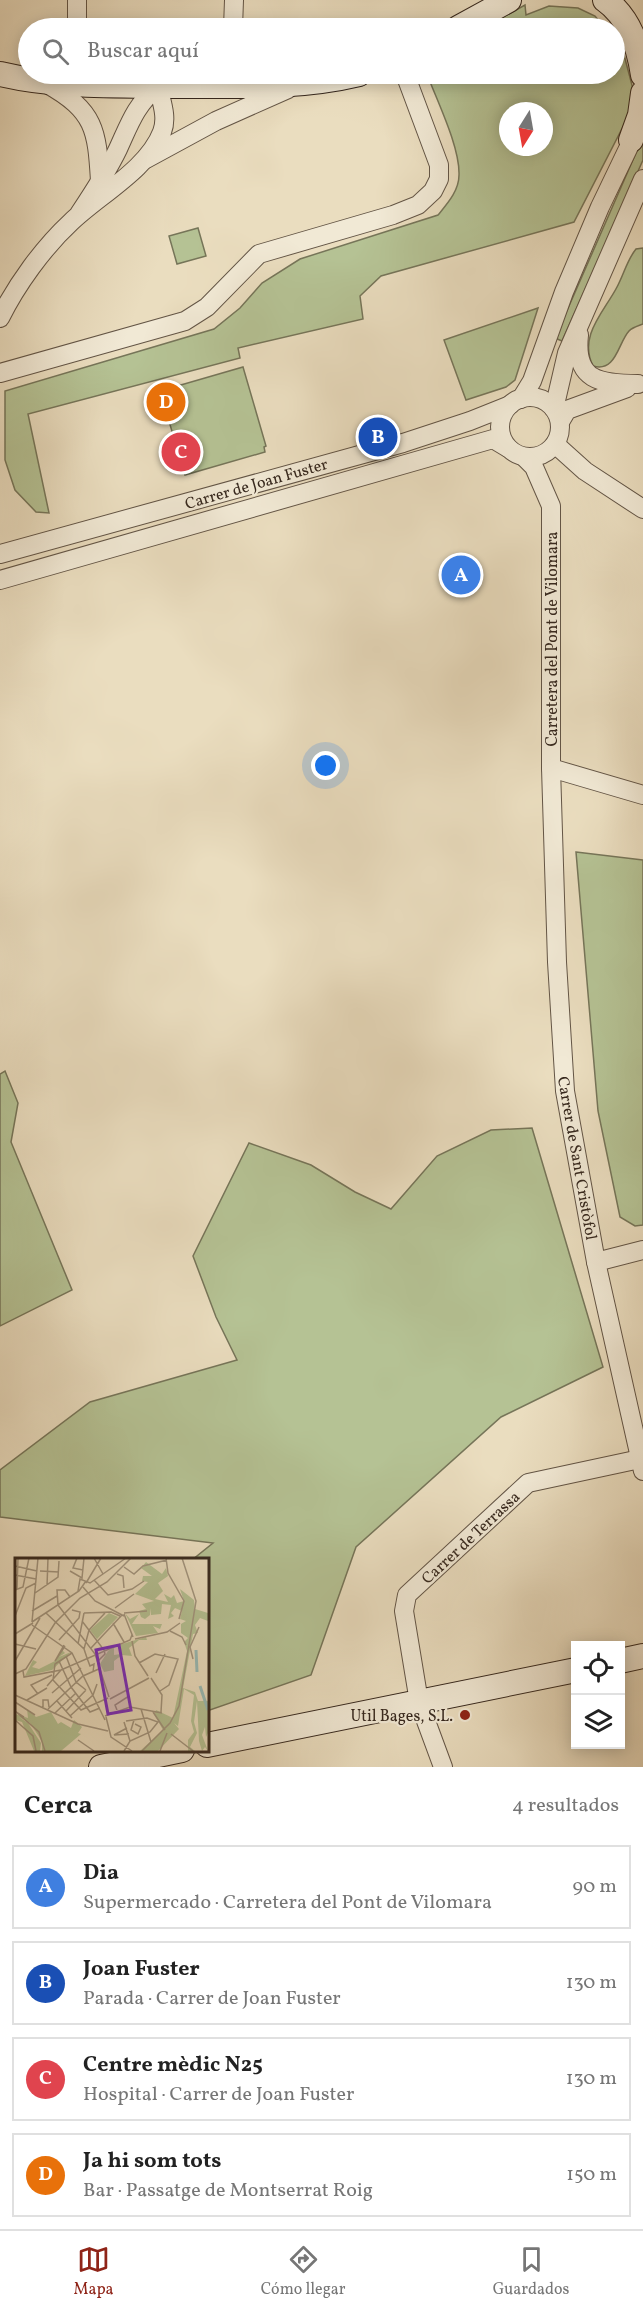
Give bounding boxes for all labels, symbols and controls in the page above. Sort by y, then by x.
search box [18,18,625,84]
icon: search [39,35,72,68]
text: Buscar aquí [87,36,199,67]
north arrow [499,102,553,156]
pin: D [146,380,186,424]
pin: B [358,414,398,460]
pin: C [162,430,201,474]
street label: Carrer de Joan Fuster [182,453,330,513]
street label: Carretera del Pont de Vilomara [542,531,564,747]
pin: A [442,552,480,598]
your location [311,751,340,780]
street label: Carrer de Sant Cristòfol [551,1075,601,1242]
street label: Carrer de Terrassa [417,1487,526,1590]
inset map [15,1558,208,1752]
map controls [571,1641,625,1749]
button: locate [571,1641,625,1695]
button: layers [571,1695,625,1749]
place label: Util Bages, S.L. [351,1706,453,1728]
marker: Util Bages, S.L. [458,1708,472,1722]
text: Cerca [24,1788,93,1824]
text: 4 resultados [512,1792,619,1820]
text: Dia [83,1858,119,1889]
text: A [38,1873,53,1901]
text: 90 m [573,1873,617,1901]
text: Supermercado · Carretera del Pont de Vilomara [83,1889,492,1917]
text: Joan Fuster [83,1954,200,1985]
text: B [39,1969,52,1997]
text: 130 m [566,1969,617,1997]
text: Parada · Carrer de Joan Fuster [83,1985,341,2013]
text: Centre mèdic N25 [83,2050,263,2081]
text: C [39,2065,52,2093]
text: 130 m [566,2065,617,2093]
text: Hospital · Carrer de Joan Fuster [83,2081,354,2109]
text: Ja hi som tots [83,2146,221,2177]
text: D [38,2161,53,2189]
text: 150 m [566,2161,617,2189]
text: Bar · Passatge de Montserrat Roig [83,2177,373,2205]
tab: Mapa [74,2243,114,2301]
tab: Cómo llegar [261,2243,346,2301]
tab: Guardados [493,2243,569,2301]

